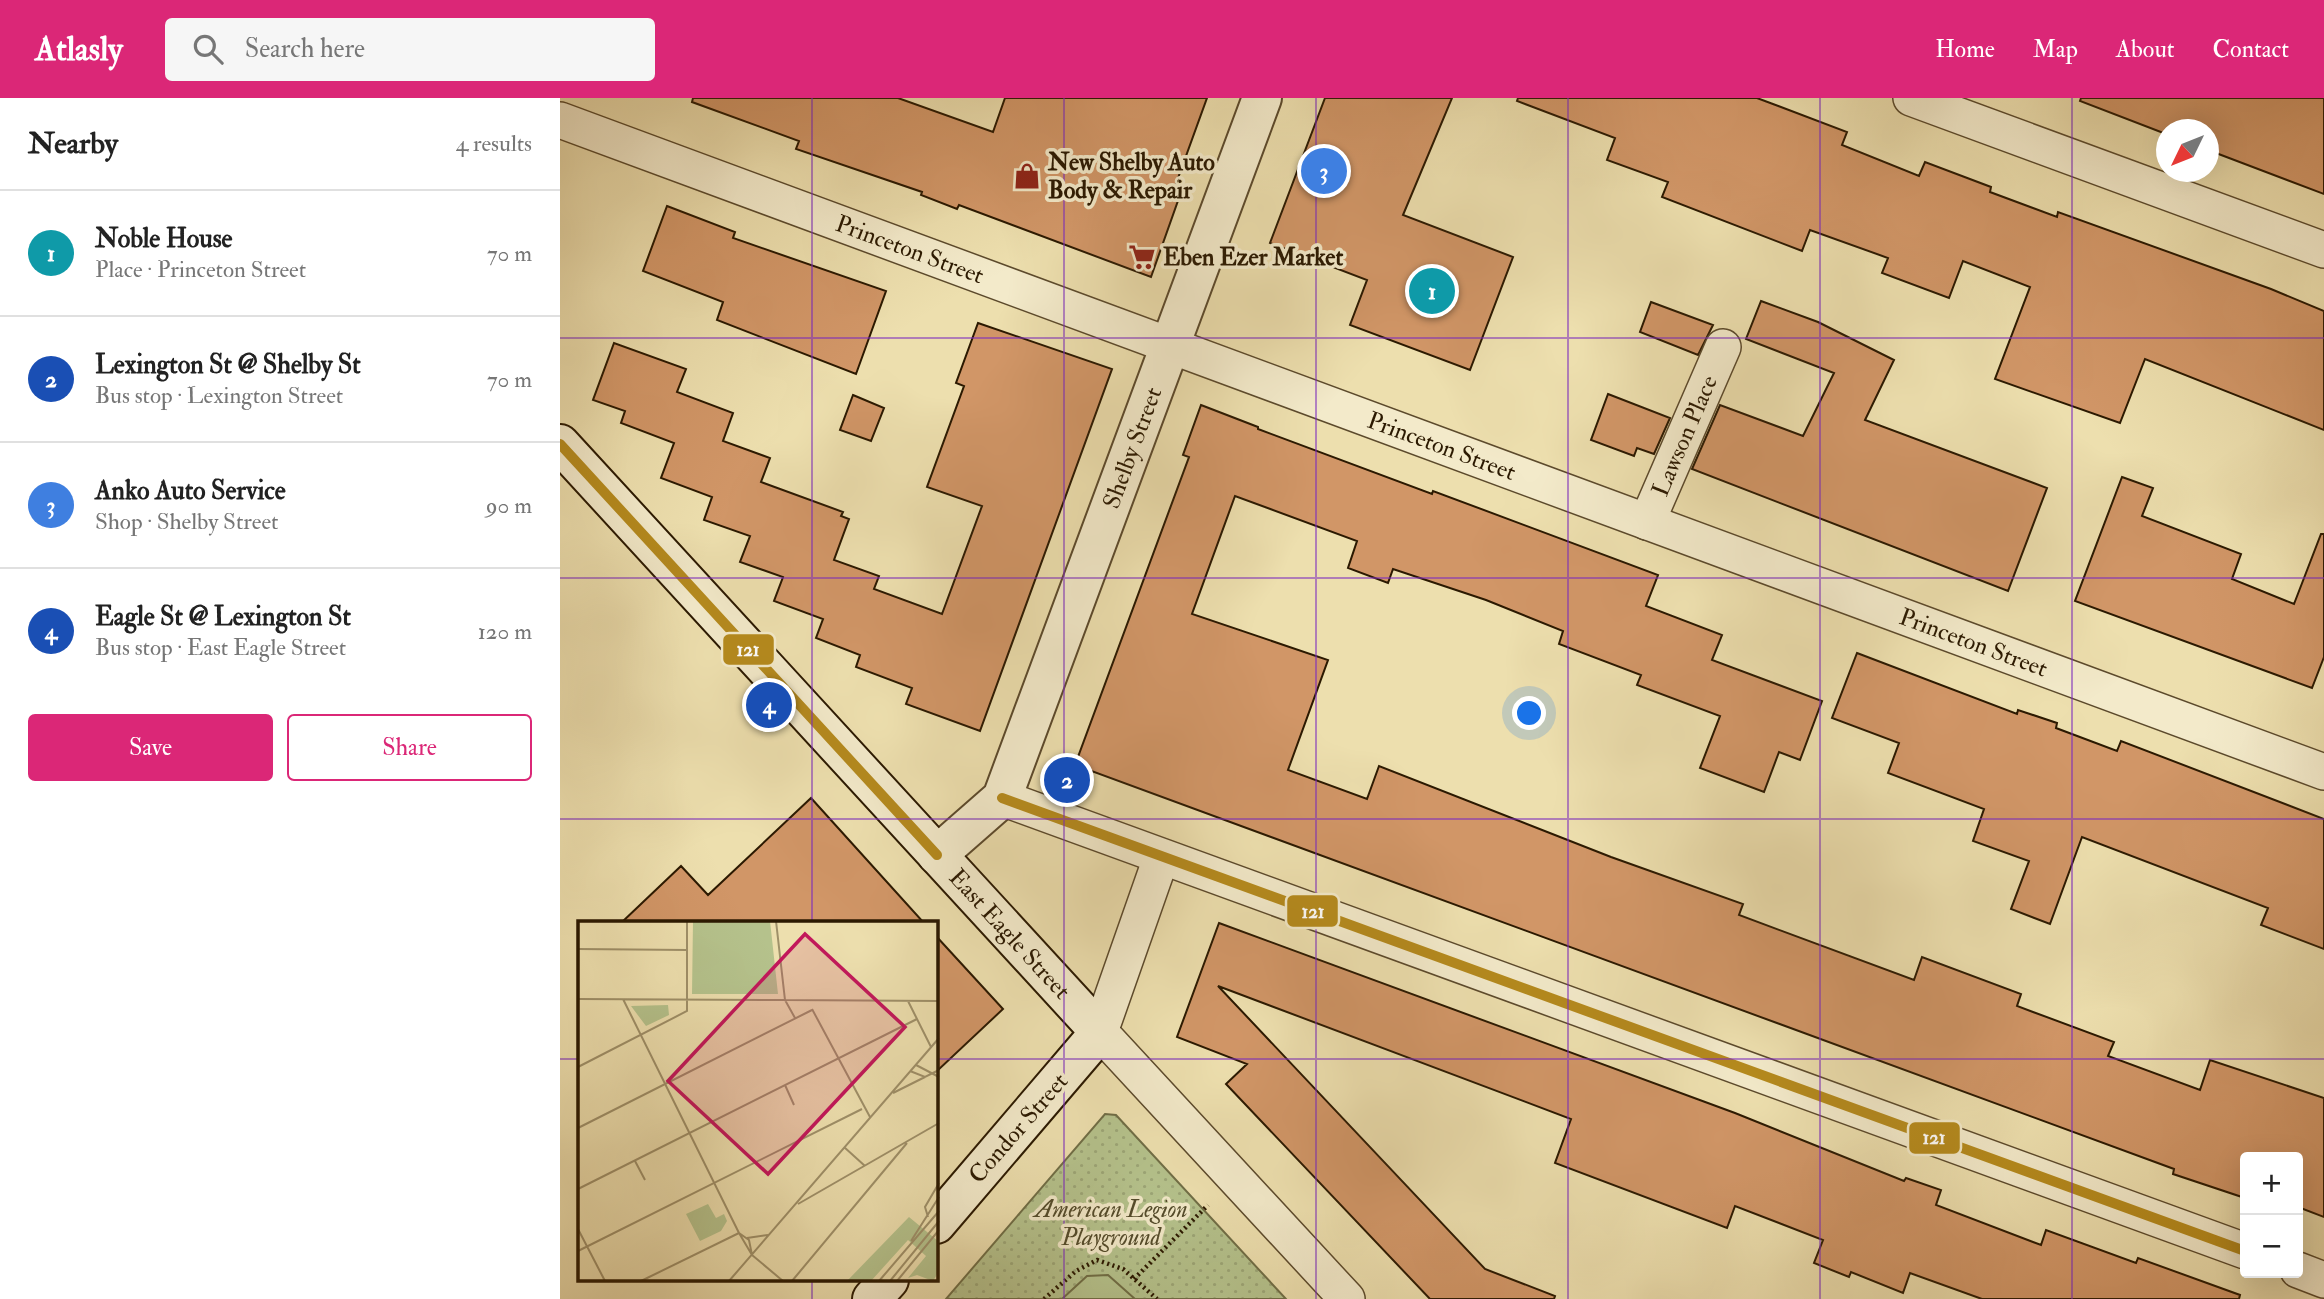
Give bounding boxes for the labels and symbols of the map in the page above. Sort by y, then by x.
north arrow [2156,119,2219,182]
pin: 3 [1301,145,1347,197]
place label: New Shelby Auto Body & Repair [1047,147,1215,206]
shop icon: New Shelby Auto Body & Repair [1012,161,1042,191]
street label: Princeton Street [831,208,988,291]
supermarket icon: Eben Ezer Market [1127,242,1157,272]
place label: Eben Ezer Market [1163,242,1343,273]
pin: 1 [1409,265,1455,317]
street label: Lawson Place [1645,371,1725,501]
street label: Shelby Street [1096,383,1169,513]
street label: Princeton Street [1363,405,1520,488]
street label: Princeton Street [1895,601,2052,685]
line badge: 121 [722,633,775,666]
text: 121 [736,638,760,662]
pin: 4 [746,679,792,731]
your location [1512,696,1546,730]
pin: 2 [1044,754,1090,806]
street label: East Eagle Street [942,862,1077,1006]
line badge: 121 [1286,894,1339,928]
text: 121 [1301,900,1325,924]
inset map [578,921,938,1282]
street label: Condor Street [962,1066,1075,1190]
line badge: 121 [1908,1121,1961,1155]
text: 121 [1922,1126,1946,1150]
park label: American Legion Playground [1031,1194,1188,1253]

